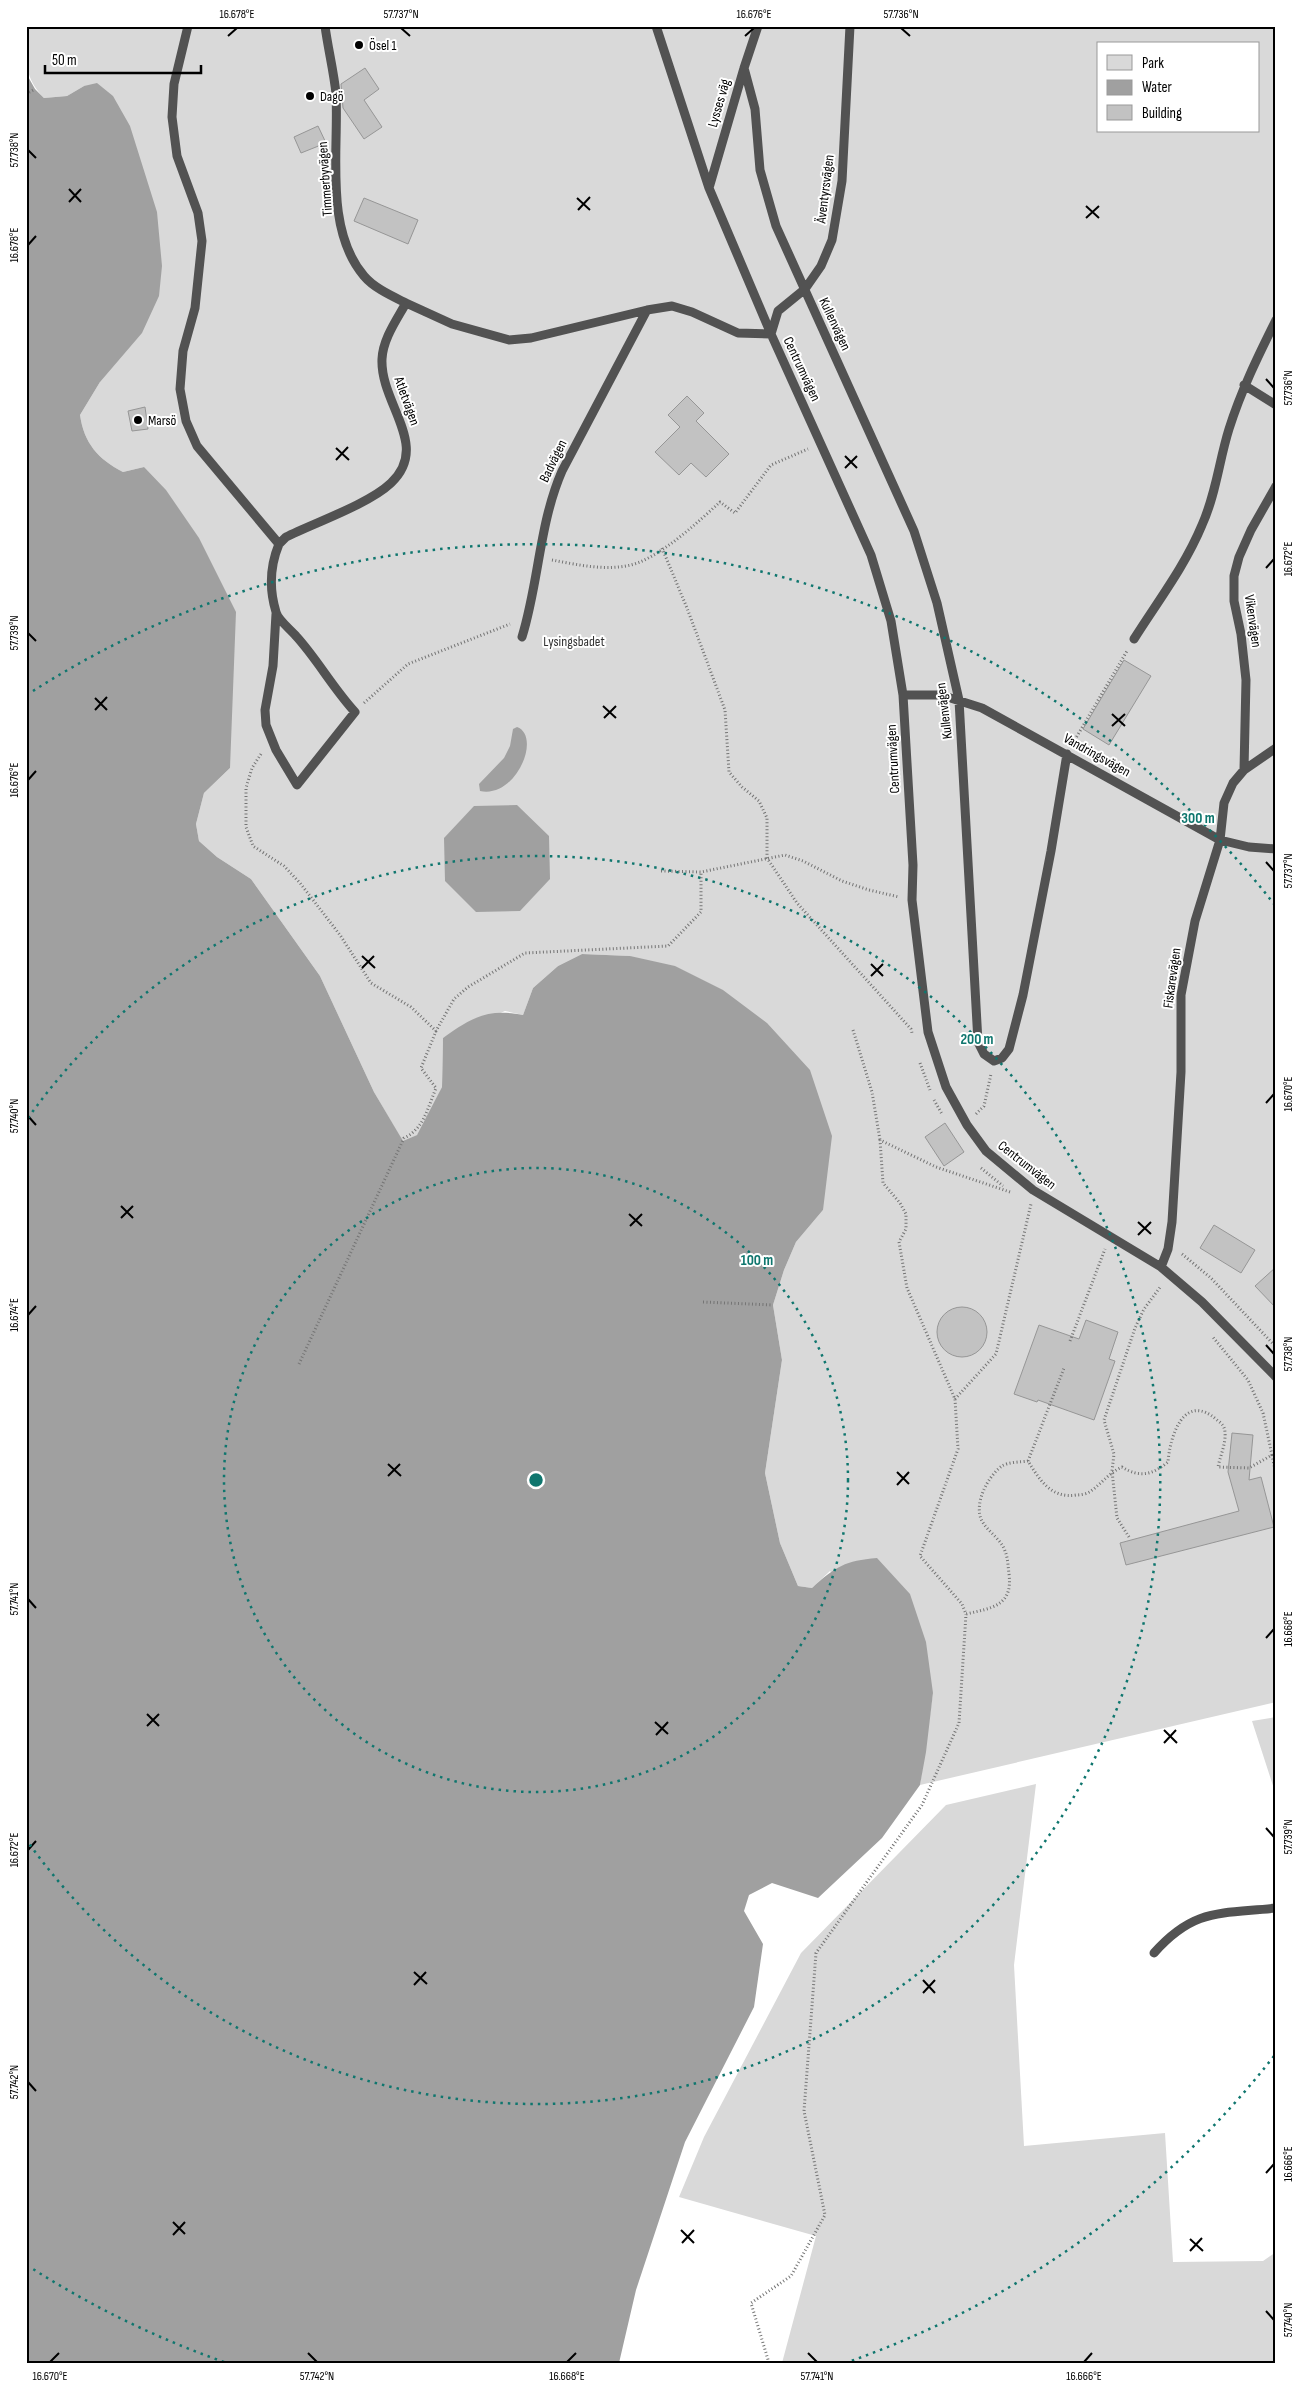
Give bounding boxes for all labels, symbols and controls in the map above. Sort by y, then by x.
text: 16.678°E [220,7,254,22]
text: 57.737°N [383,7,419,22]
text: 16.676°E [737,7,772,22]
text: 57.736°N [883,7,919,22]
place label: Ösel 1 [369,37,396,54]
marker: Ösel 1 [353,39,365,51]
scale bar [45,42,201,74]
legend [1097,42,1260,132]
text: 50 m [52,51,77,70]
text: Park [1142,54,1164,73]
street label: Lysses väg [704,77,734,129]
text: Water [1142,78,1173,97]
place label: Dagö [320,88,344,105]
marker: Dagö [304,90,316,102]
text: Building [1142,104,1182,123]
text: 57.738°N [7,133,22,168]
street label: Timmerbyvägen [314,141,336,217]
street label: Äventyrsvägen [812,154,838,225]
text: 16.678°E [7,228,22,262]
street label: Kullenvägen [815,295,855,353]
street label: Centrumvägen [780,334,824,404]
text: 57.736°N [1281,370,1296,406]
street label: Atletvägen [390,373,424,428]
place label: Marsö [148,412,177,429]
marker: Marsö [132,414,144,426]
street label: Badvägen [535,437,571,485]
text: 16.672°E [1281,542,1296,576]
street label: Vikenvägen [1241,593,1265,649]
text: 57.739°N [7,615,22,651]
park label: Lysingsbadet [543,633,605,650]
street label: Kullenvägen [932,682,956,740]
street label: Centrumvägen [883,724,903,794]
street label: Vandringsvägen [1061,730,1133,780]
text: 16.676°E [7,762,22,798]
text: 300 m [1181,809,1215,828]
text: 57.737°N [1281,853,1296,889]
street label: Fiskarevägen [1159,947,1185,1009]
text: 200 m [960,1030,994,1049]
text: 16.670°E [1281,1076,1296,1112]
text: 57.740°N [7,1099,22,1133]
street label: Centrumvägen [994,1137,1060,1193]
text: 100 m [741,1251,773,1270]
text: 16.674°E [7,1298,22,1332]
text: 57.738°N [1281,1337,1296,1372]
centre of rings [527,1471,545,1489]
text: 57.741°N [7,1583,22,1615]
text: 16.668°E [1281,1611,1296,1647]
text: 57.739°N [1281,1819,1296,1855]
text: 16.672°E [7,1833,22,1867]
text: 57.742°N [7,2065,22,2099]
text: 16.666°E [1281,2146,1296,2182]
text: 57.740°N [1281,2303,1296,2337]
text: 16.670°E [32,2369,68,2384]
text: 57.742°N [300,2369,334,2384]
text: 16.668°E [549,2369,585,2384]
text: 57.741°N [801,2369,833,2384]
text: 16.666°E [1066,2369,1102,2384]

